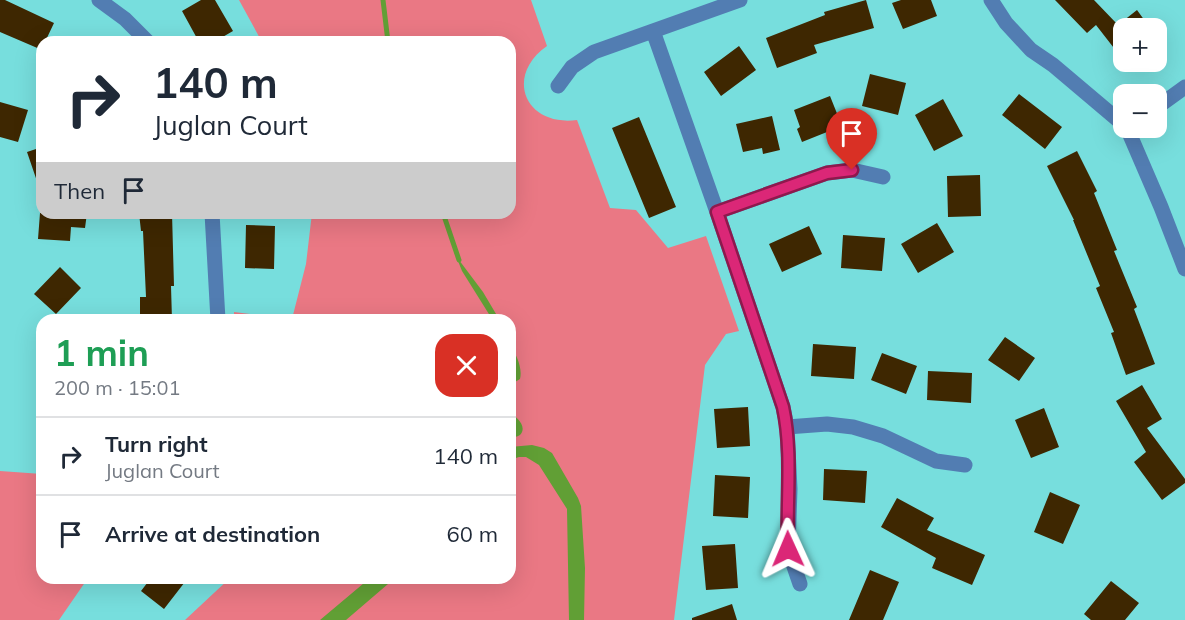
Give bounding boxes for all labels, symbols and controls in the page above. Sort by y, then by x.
map controls [1113,18,1167,138]
button: + [1113,18,1167,72]
text: 140 m [153,56,278,109]
icon: right [54,60,132,138]
button: − [1113,84,1167,138]
text: Juglan Court [153,108,308,142]
pin [826,108,877,170]
icon: arrive [835,117,868,150]
icon: arrive [117,174,150,207]
text: Then [54,177,105,205]
text: 1 min [54,330,149,375]
button: close [435,334,498,397]
text: 200 m · 15:01 [54,375,180,400]
text: Turn right [105,430,208,458]
icon: right [54,440,87,473]
text: 140 m [433,442,498,470]
text: Juglan Court [105,458,220,483]
position arrow [756,517,820,581]
icon: arrive [54,518,87,551]
text: Arrive at destination [105,520,320,548]
text: 60 m [447,520,498,548]

